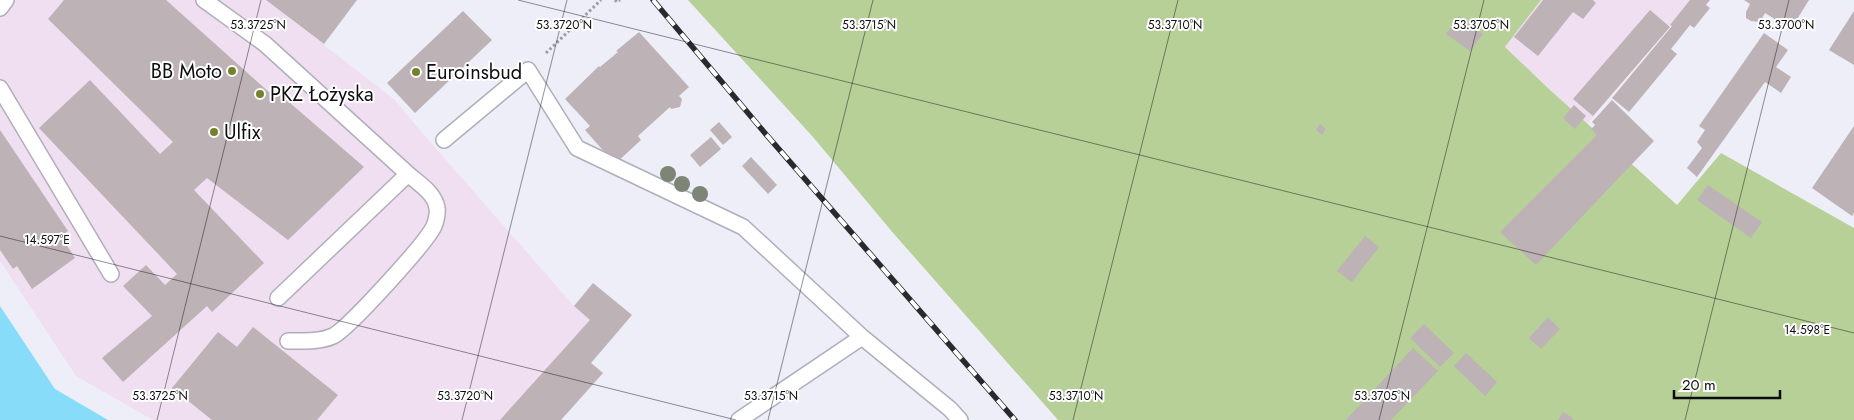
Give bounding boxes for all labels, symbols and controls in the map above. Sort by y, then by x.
text: 53.3725°N [230,16,286,34]
text: 53.3720°N [536,16,592,34]
text: 53.3715°N [842,16,896,34]
text: 53.3710°N [1148,16,1202,34]
text: 53.3705°N [1453,16,1509,34]
text: 53.3700°N [1758,16,1814,34]
place label: BB Moto [151,57,222,86]
place label: Euroinsbud [426,58,522,87]
marker: BB Moto [226,65,238,77]
marker: Euroinsbud [410,66,422,78]
place label: PKZ Łożyska [270,80,374,109]
marker: PKZ Łożyska [254,88,266,100]
place label: Ulfix [224,118,261,147]
marker: Ulfix [208,126,220,138]
text: 14.597°E [24,231,70,249]
text: 14.598°E [1784,321,1830,339]
scale bar [1674,368,1780,400]
text: 20 m [1682,374,1716,396]
text: 53.3725°N [132,387,188,405]
text: 53.3720°N [437,387,493,405]
text: 53.3715°N [744,387,798,405]
text: 53.3710°N [1049,387,1103,405]
text: 53.3705°N [1354,387,1410,405]

